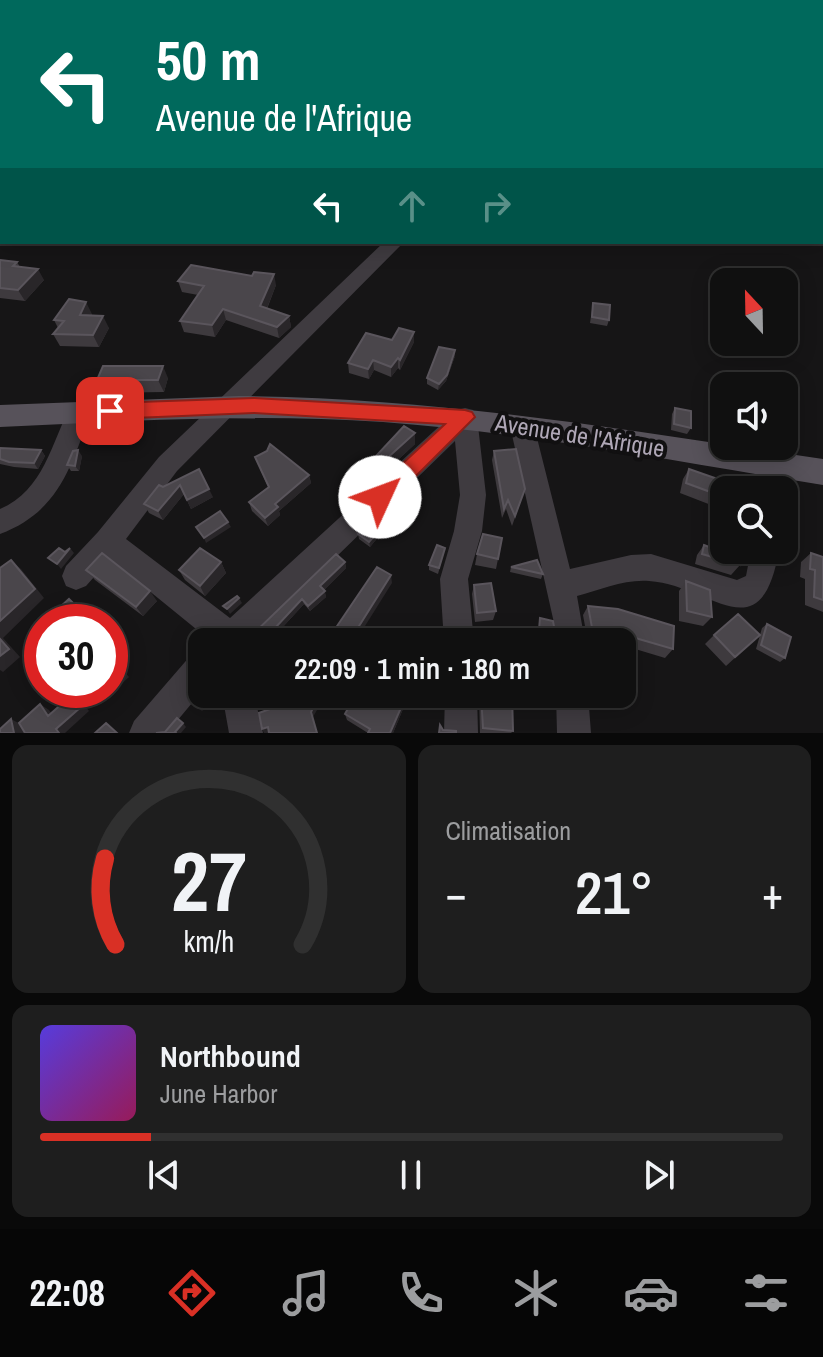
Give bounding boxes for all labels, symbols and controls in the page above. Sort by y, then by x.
text: 50 m [156,22,261,97]
icon: left [24,32,128,136]
text: Avenue de l'Afrique [156,94,412,142]
icon: left [306,184,350,228]
icon: ahead [390,184,434,228]
icon: right [474,184,518,228]
north arrow [710,268,798,356]
map controls [710,268,798,564]
button: sound [710,372,798,460]
pin [76,377,144,445]
icon: arrive [88,389,132,433]
street label: Avenue de l'Afrique [492,406,667,464]
position arrow [338,455,422,539]
button: search [710,476,798,564]
speed limit sign: 30 [24,604,128,708]
text: 22:09 · 1 min · 180 m [294,648,530,688]
text: Climatisation [446,813,571,848]
text: 27 [171,825,247,937]
text: 21° [575,852,654,933]
text: − [446,863,467,923]
text: + [762,863,783,923]
text: km/h [183,922,234,961]
text: Northbound [160,1036,301,1076]
text: June Harbor [160,1076,277,1111]
icon: previous [142,1153,186,1197]
icon: pause [389,1153,433,1197]
icon: next [637,1153,681,1197]
icon: directions [164,1265,220,1321]
icon: music [278,1265,334,1321]
icon: phone [393,1265,449,1321]
icon: climate [508,1265,564,1321]
icon: car [623,1265,679,1321]
icon: filters [738,1265,794,1321]
text: 22:08 [29,1269,105,1317]

